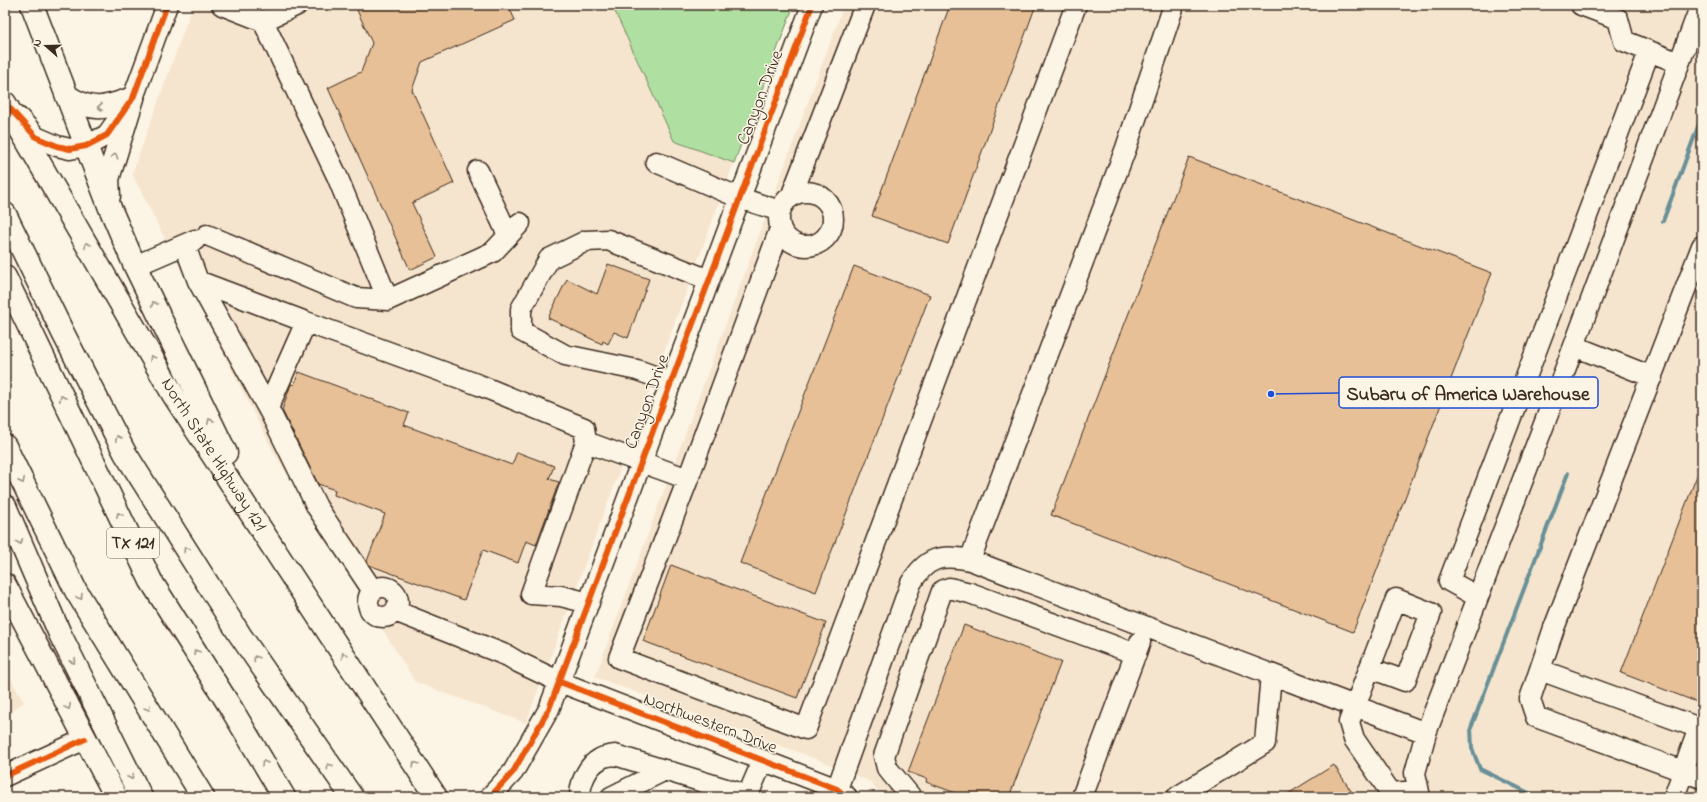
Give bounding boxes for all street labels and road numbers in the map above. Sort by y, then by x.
street label: Canyon Drive [731,46,791,149]
street label: Canyon Drive [619,350,678,453]
street label: North State Highway 121 [154,374,273,537]
road number: TX 121 [107,528,159,558]
street label: Northwestern Drive [639,687,782,762]

